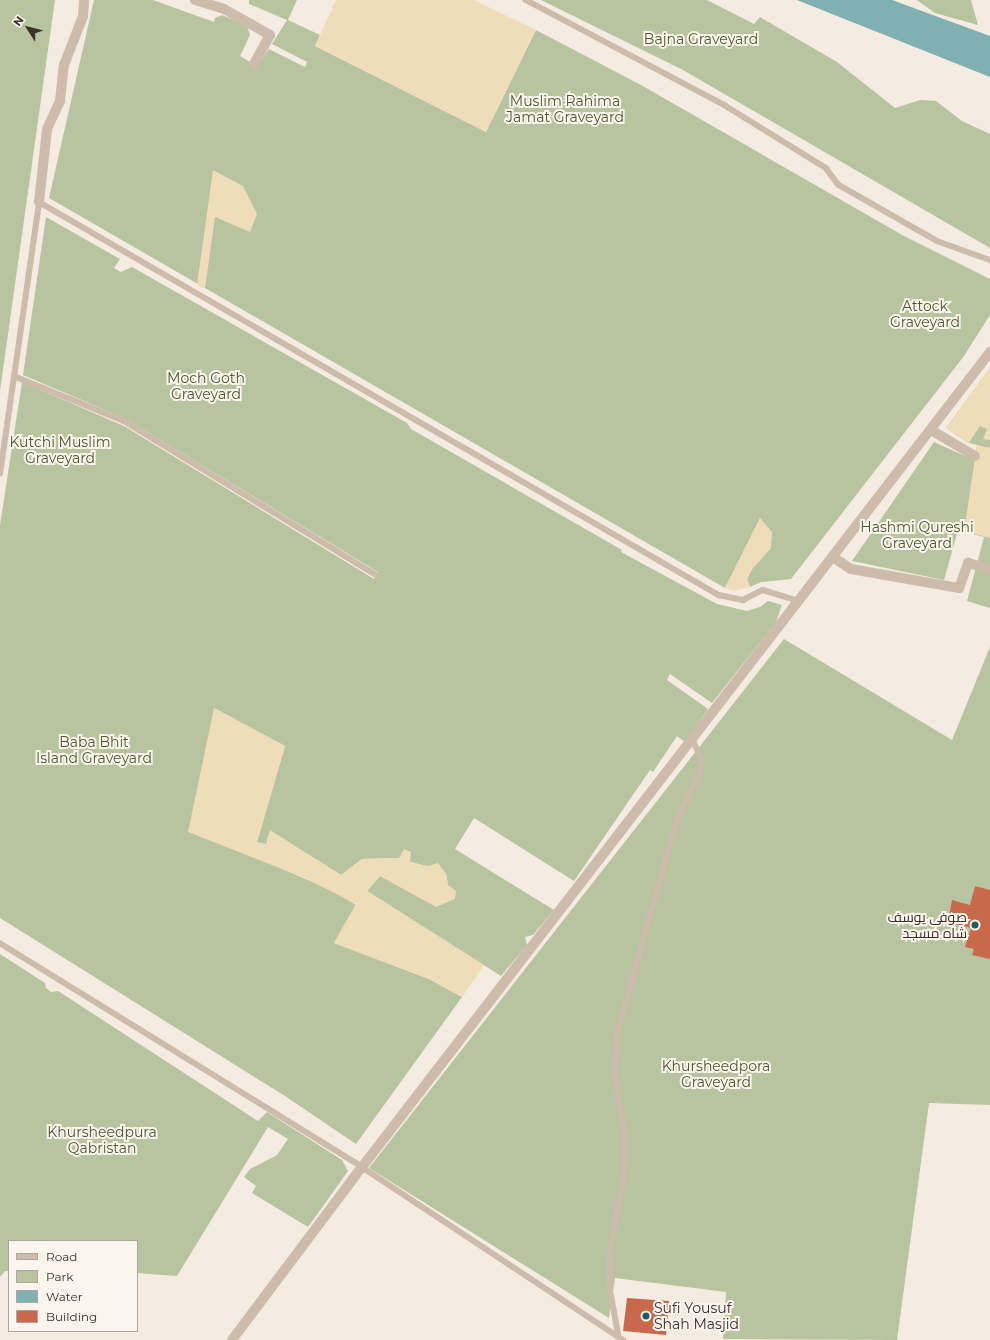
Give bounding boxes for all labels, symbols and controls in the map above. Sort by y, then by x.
north arrow [8,8,48,48]
text: N [10,13,27,29]
park label: Bajna Graveyard [644,31,758,47]
park label: Muslim Rahima Jamat Graveyard [506,93,624,126]
park label: Attock Graveyard [890,298,960,330]
park label: Moch Goth Graveyard [167,370,245,402]
park label: Kutchi Muslim Graveyard [9,434,111,466]
park label: Hashmi Qureshi Graveyard [860,519,974,552]
park label: Baba Bhit Island Graveyard [36,734,152,766]
place label: صوفی یوسف شاہ مسجد [887,909,967,942]
marker: صوفی یوسف شاہ مسجد [970,920,980,930]
park label: Khursheedpora Graveyard [662,1058,770,1090]
park label: Khursheedpura Qabristan [47,1124,157,1156]
legend [8,1240,138,1332]
text: Road [46,1249,77,1264]
text: Park [46,1269,73,1284]
text: Water [46,1289,82,1304]
place label: Sufi Yousuf Shah Masjid [654,1300,739,1332]
text: Building [46,1309,97,1324]
marker: Sufi Yousuf Shah Masjid [641,1311,651,1321]

